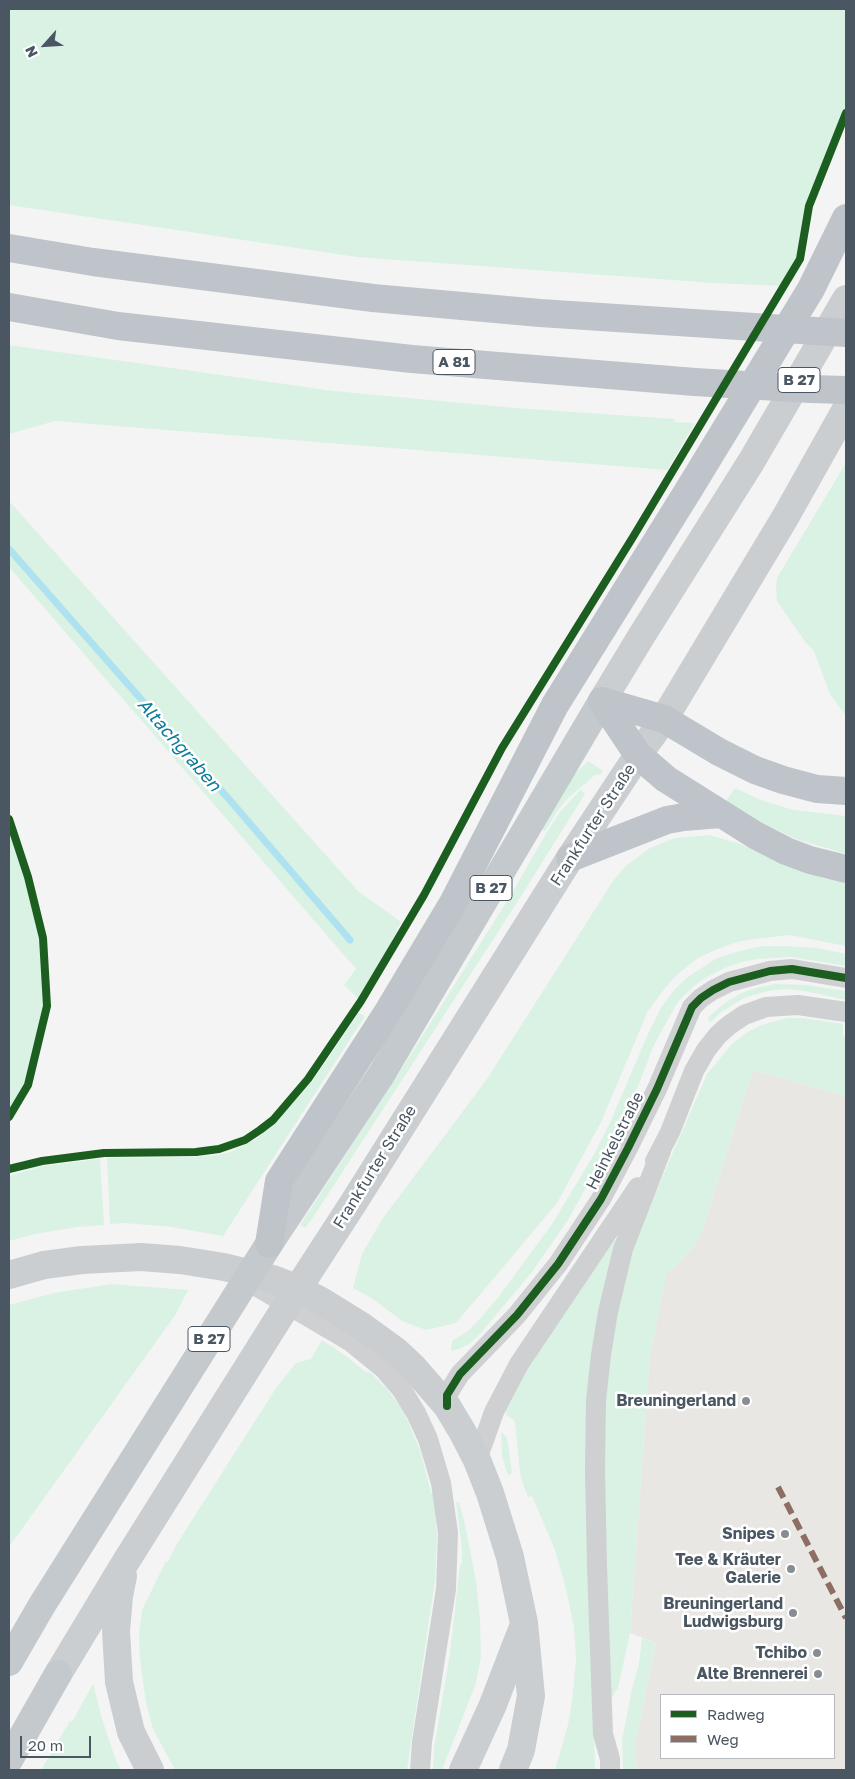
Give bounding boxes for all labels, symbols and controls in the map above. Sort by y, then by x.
north arrow [20,20,70,70]
text: N [21,43,41,60]
road number: A 81 [433,350,475,374]
road number: B 27 [778,368,820,392]
water label: Altachgraben [133,694,225,796]
street label: Frankfurter Straße [546,760,640,890]
road number: B 27 [470,876,512,900]
street label: Heinkelstraße [582,1089,648,1193]
street label: Frankfurter Straße [329,1102,421,1232]
road number: B 27 [188,1326,230,1352]
place label: Breuningerland [616,1391,736,1411]
marker: Breuningerland [740,1395,752,1407]
place label: Snipes [722,1524,775,1544]
marker: Snipes [779,1528,791,1540]
place label: Tee & Kräuter Galerie [675,1550,781,1588]
marker: Tee & Kräuter Galerie [785,1563,797,1575]
place label: Breuningerland Ludwigsburg [663,1594,783,1632]
marker: Breuningerland Ludwigsburg [787,1607,799,1619]
place label: Tchibo [755,1643,807,1663]
marker: Tchibo [811,1647,823,1659]
place label: Alte Brennerei [697,1664,808,1684]
marker: Alte Brennerei [812,1668,824,1680]
legend [660,1694,835,1759]
text: Radweg [707,1705,765,1723]
scale bar [22,1726,94,1758]
text: Weg [707,1730,739,1748]
text: 20 m [28,1736,63,1754]

